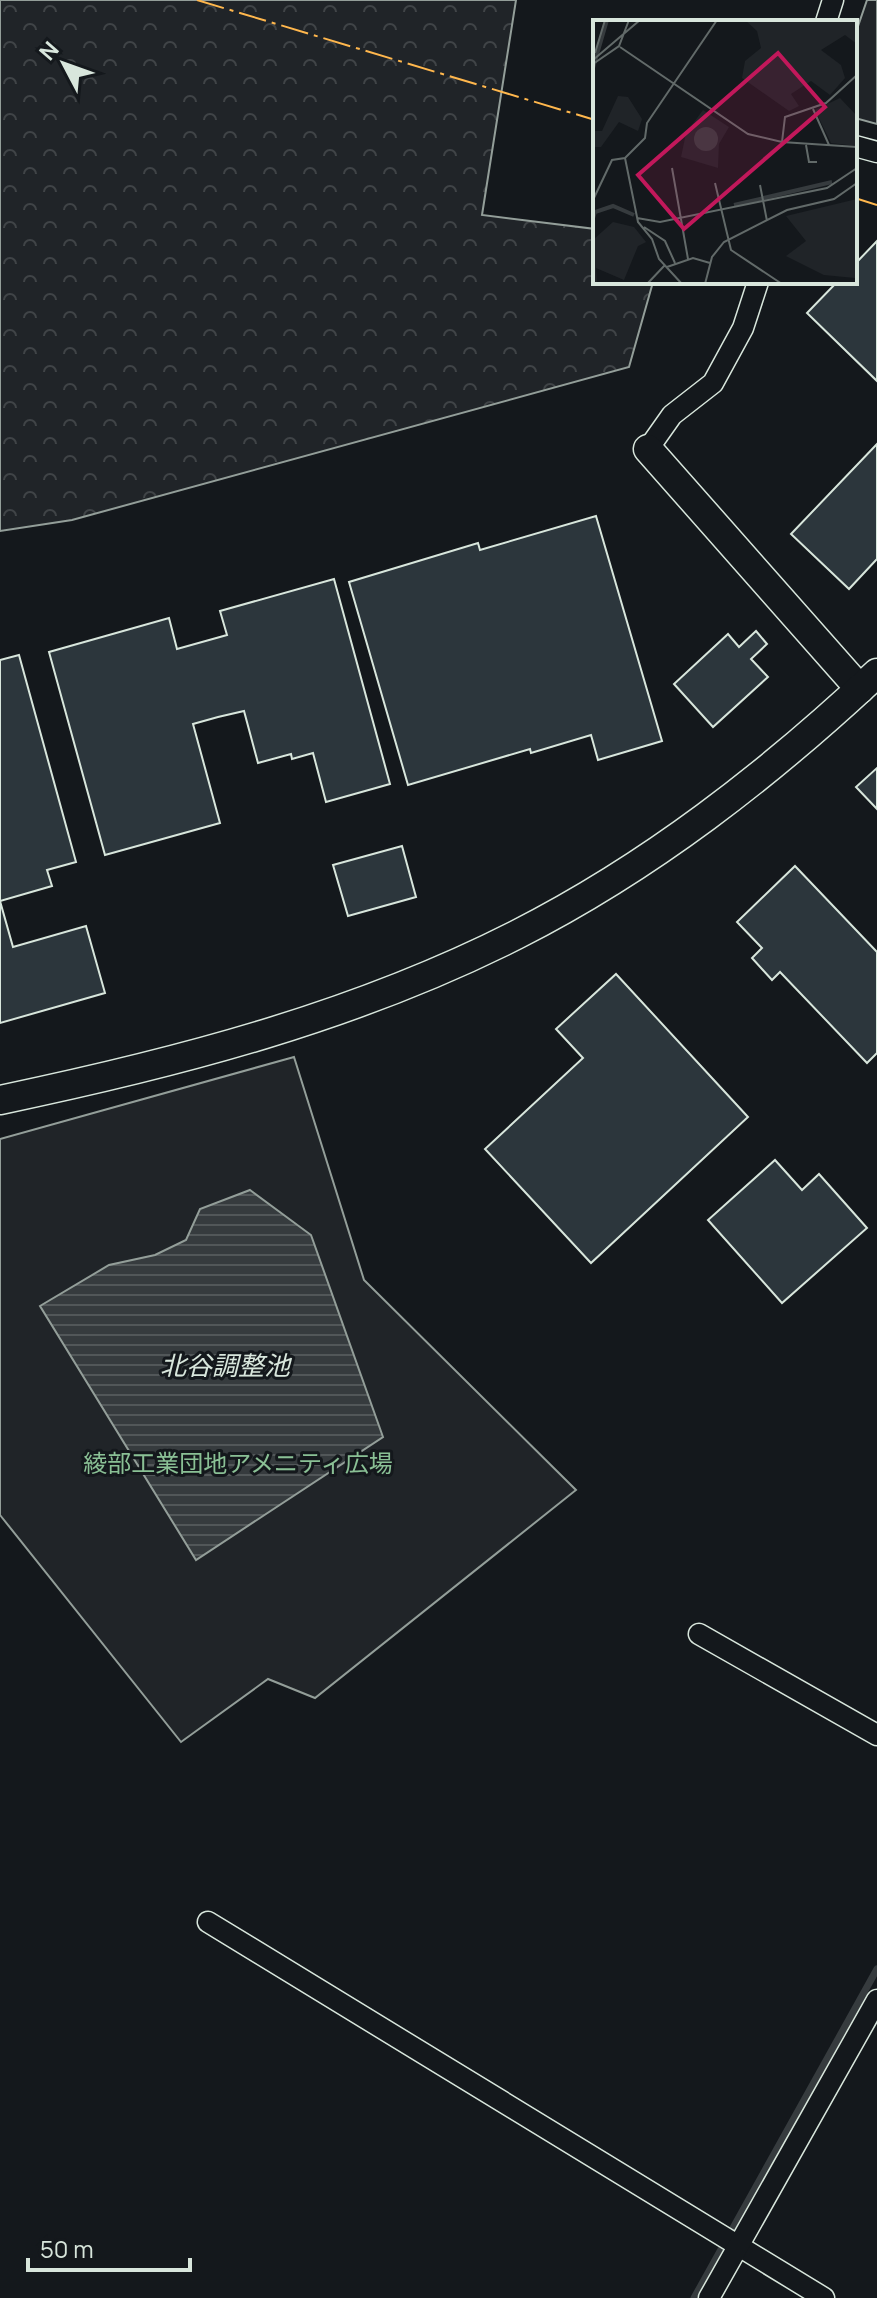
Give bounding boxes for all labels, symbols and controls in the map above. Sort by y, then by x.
inset map [593,20,857,284]
north arrow [24,24,104,104]
text: N [32,35,65,67]
water label: 北谷調整池 [160,1347,293,1383]
park label: 綾部工業団地アメニティ広場 [83,1446,393,1479]
scale bar [28,2222,190,2272]
text: 50 m [40,2232,94,2265]

